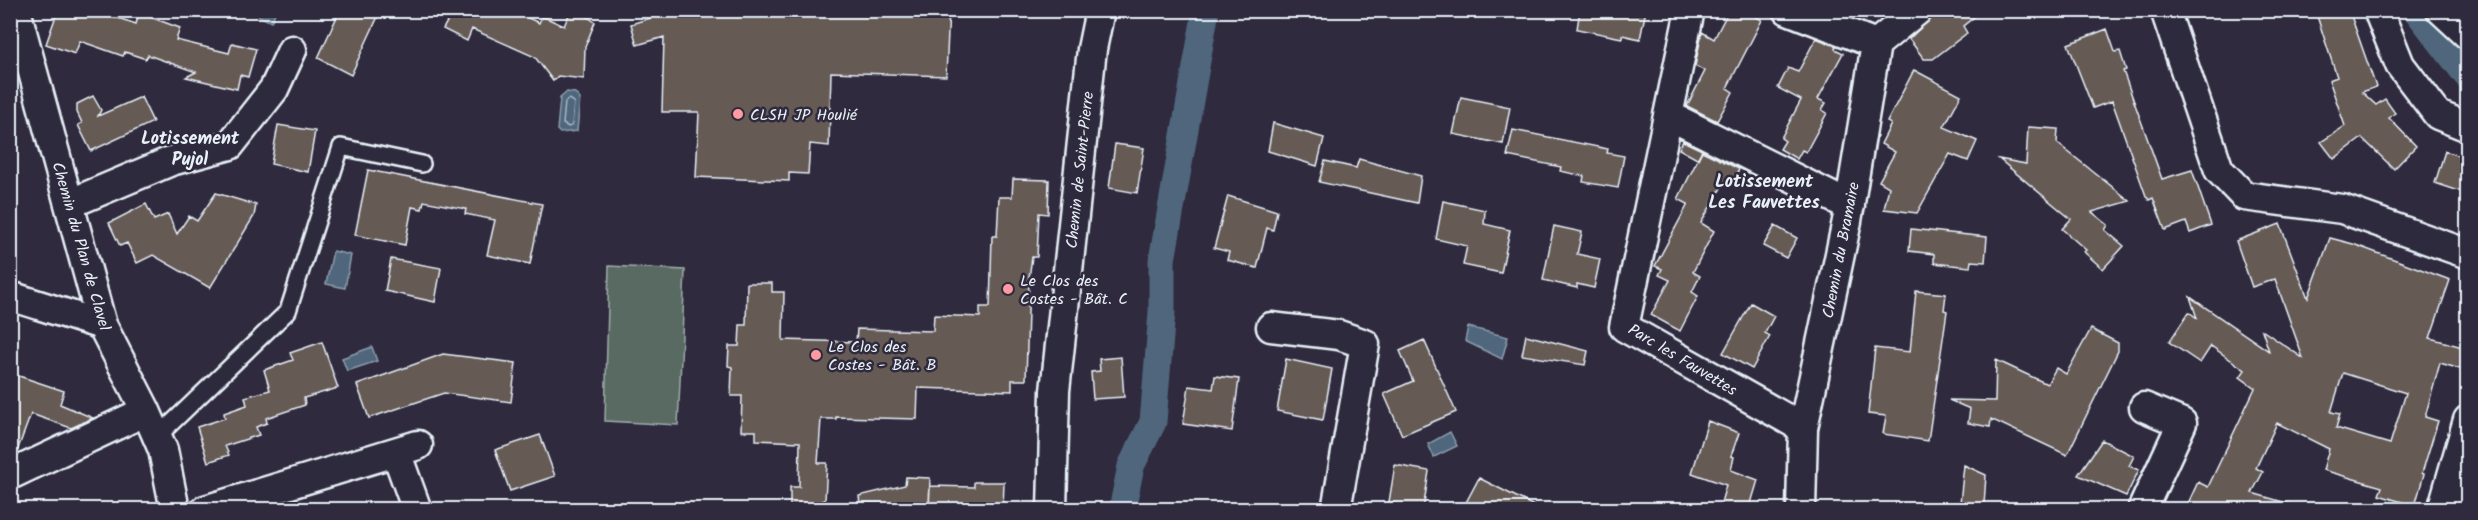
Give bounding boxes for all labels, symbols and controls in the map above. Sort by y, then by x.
street label: Chemin de Saint-Pierre [1060,90,1101,250]
place label: CLSH JP Houlié [750,103,858,128]
marker: CLSH JP Houlié [731,107,745,121]
district label: Lotissement Pujol [141,125,240,175]
street label: Chemin du Plan de Clavel [44,159,117,334]
district label: Lotissement Les Fauvettes [1708,168,1820,218]
street label: Chemin du Bramaire [1816,180,1867,321]
place label: Le Clos des Costes - Bât. C [1020,269,1128,312]
marker: Le Clos des Costes - Bât. C [1001,282,1015,296]
street label: Parc les Fauvettes [1623,318,1742,403]
place label: Le Clos des Costes - Bât. B [828,335,936,378]
marker: Le Clos des Costes - Bât. B [809,348,823,362]

